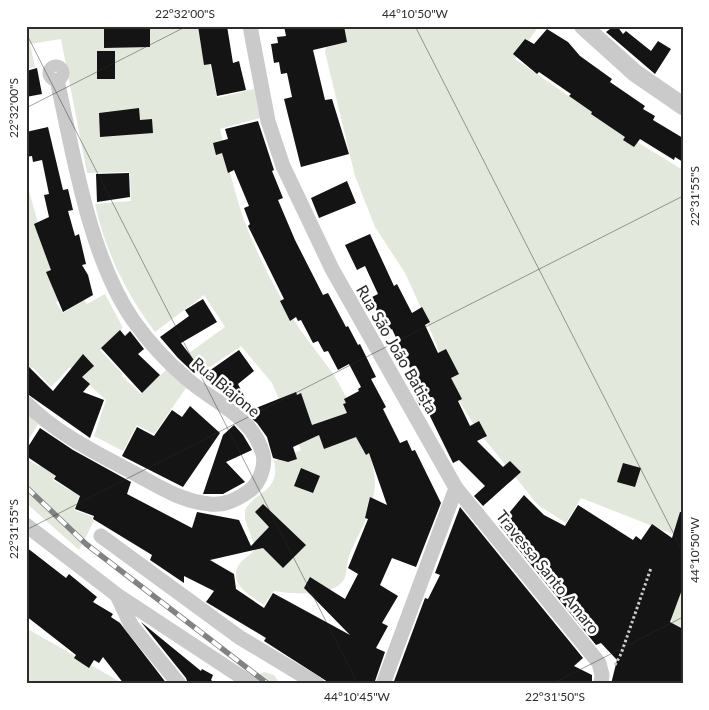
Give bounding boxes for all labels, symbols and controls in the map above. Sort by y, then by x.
text: 22°32'00"S [155,6,215,21]
text: 44°10'50"W [382,6,449,21]
text: 22°32'00"S [6,78,21,138]
text: 22°31'55"S [687,166,702,226]
street label: Rua São João Batista [353,281,442,416]
street label: Rua Biajone [188,353,264,421]
text: 22°31'55"S [6,499,21,559]
street label: Travessa Santo Amaro [493,506,604,637]
text: 44°10'50"W [687,516,702,583]
text: 44°10'45"W [324,689,391,704]
text: 22°31'50"S [525,689,585,704]

